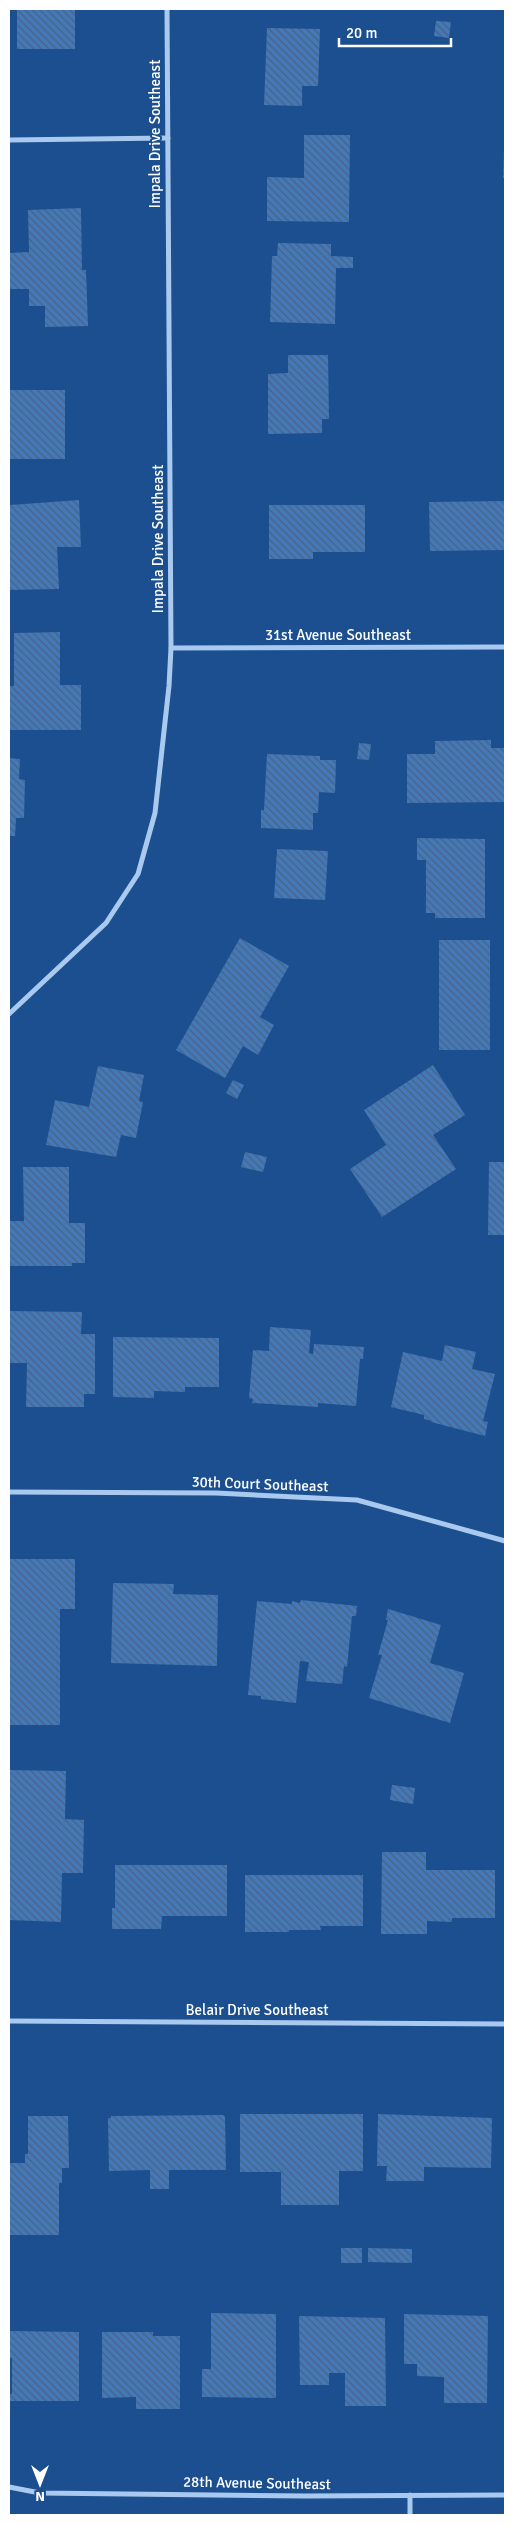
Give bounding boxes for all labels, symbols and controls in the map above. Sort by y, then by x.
scale bar [339,15,452,47]
text: 20 m [346,24,377,42]
street label: Impala Drive Southeast [146,60,164,208]
street label: Impala Drive Southeast [149,465,167,613]
street label: 31st Avenue Southeast [265,626,411,644]
street label: 30th Court Southeast [191,1473,329,1495]
street label: Belair Drive Southeast [185,2001,329,2019]
north arrow [15,2459,65,2509]
street label: 28th Avenue Southeast [183,2473,331,2493]
text: N [35,2488,45,2505]

